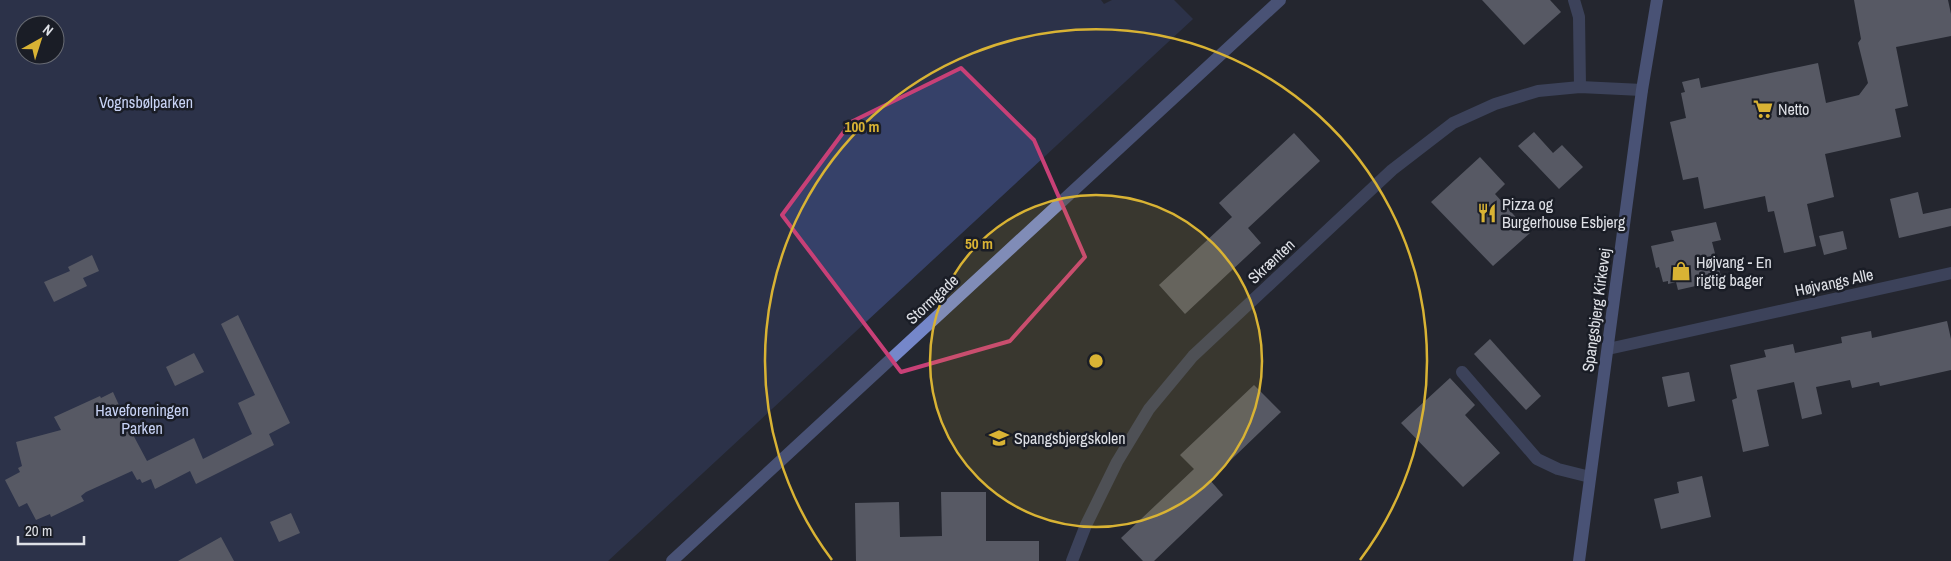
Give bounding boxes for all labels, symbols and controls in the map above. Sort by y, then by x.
north arrow [15,15,65,65]
text: N [39,20,57,40]
park label: Vognsbølparken [99,91,193,113]
supermarket icon: Netto [1752,98,1774,120]
place label: Netto [1778,98,1809,120]
text: 100 m [845,116,879,137]
place label: Pizza og Burgerhouse Esbjerg [1502,193,1626,233]
restaurant icon: Pizza og Burgerhouse Esbjerg [1476,202,1498,224]
text: 50 m [965,233,993,254]
street label: Skrænten [1243,234,1299,288]
street label: Spangsbjerg Kirkevej [1576,247,1616,373]
place label: Højvang - En rigtig bager [1696,251,1772,291]
shop icon: Højvang - En rigtig bager [1670,260,1692,282]
street label: Højvangs Alle [1793,263,1875,301]
street label: Stormgade [901,269,963,329]
centre of rings [1087,352,1105,370]
park label: Haveforeningen Parken [95,399,189,439]
school or university icon: Spangsbjergskolen [988,427,1010,449]
place label: Spangsbjergskolen [1014,427,1126,449]
scale bar [18,514,84,546]
text: 20 m [25,520,52,541]

